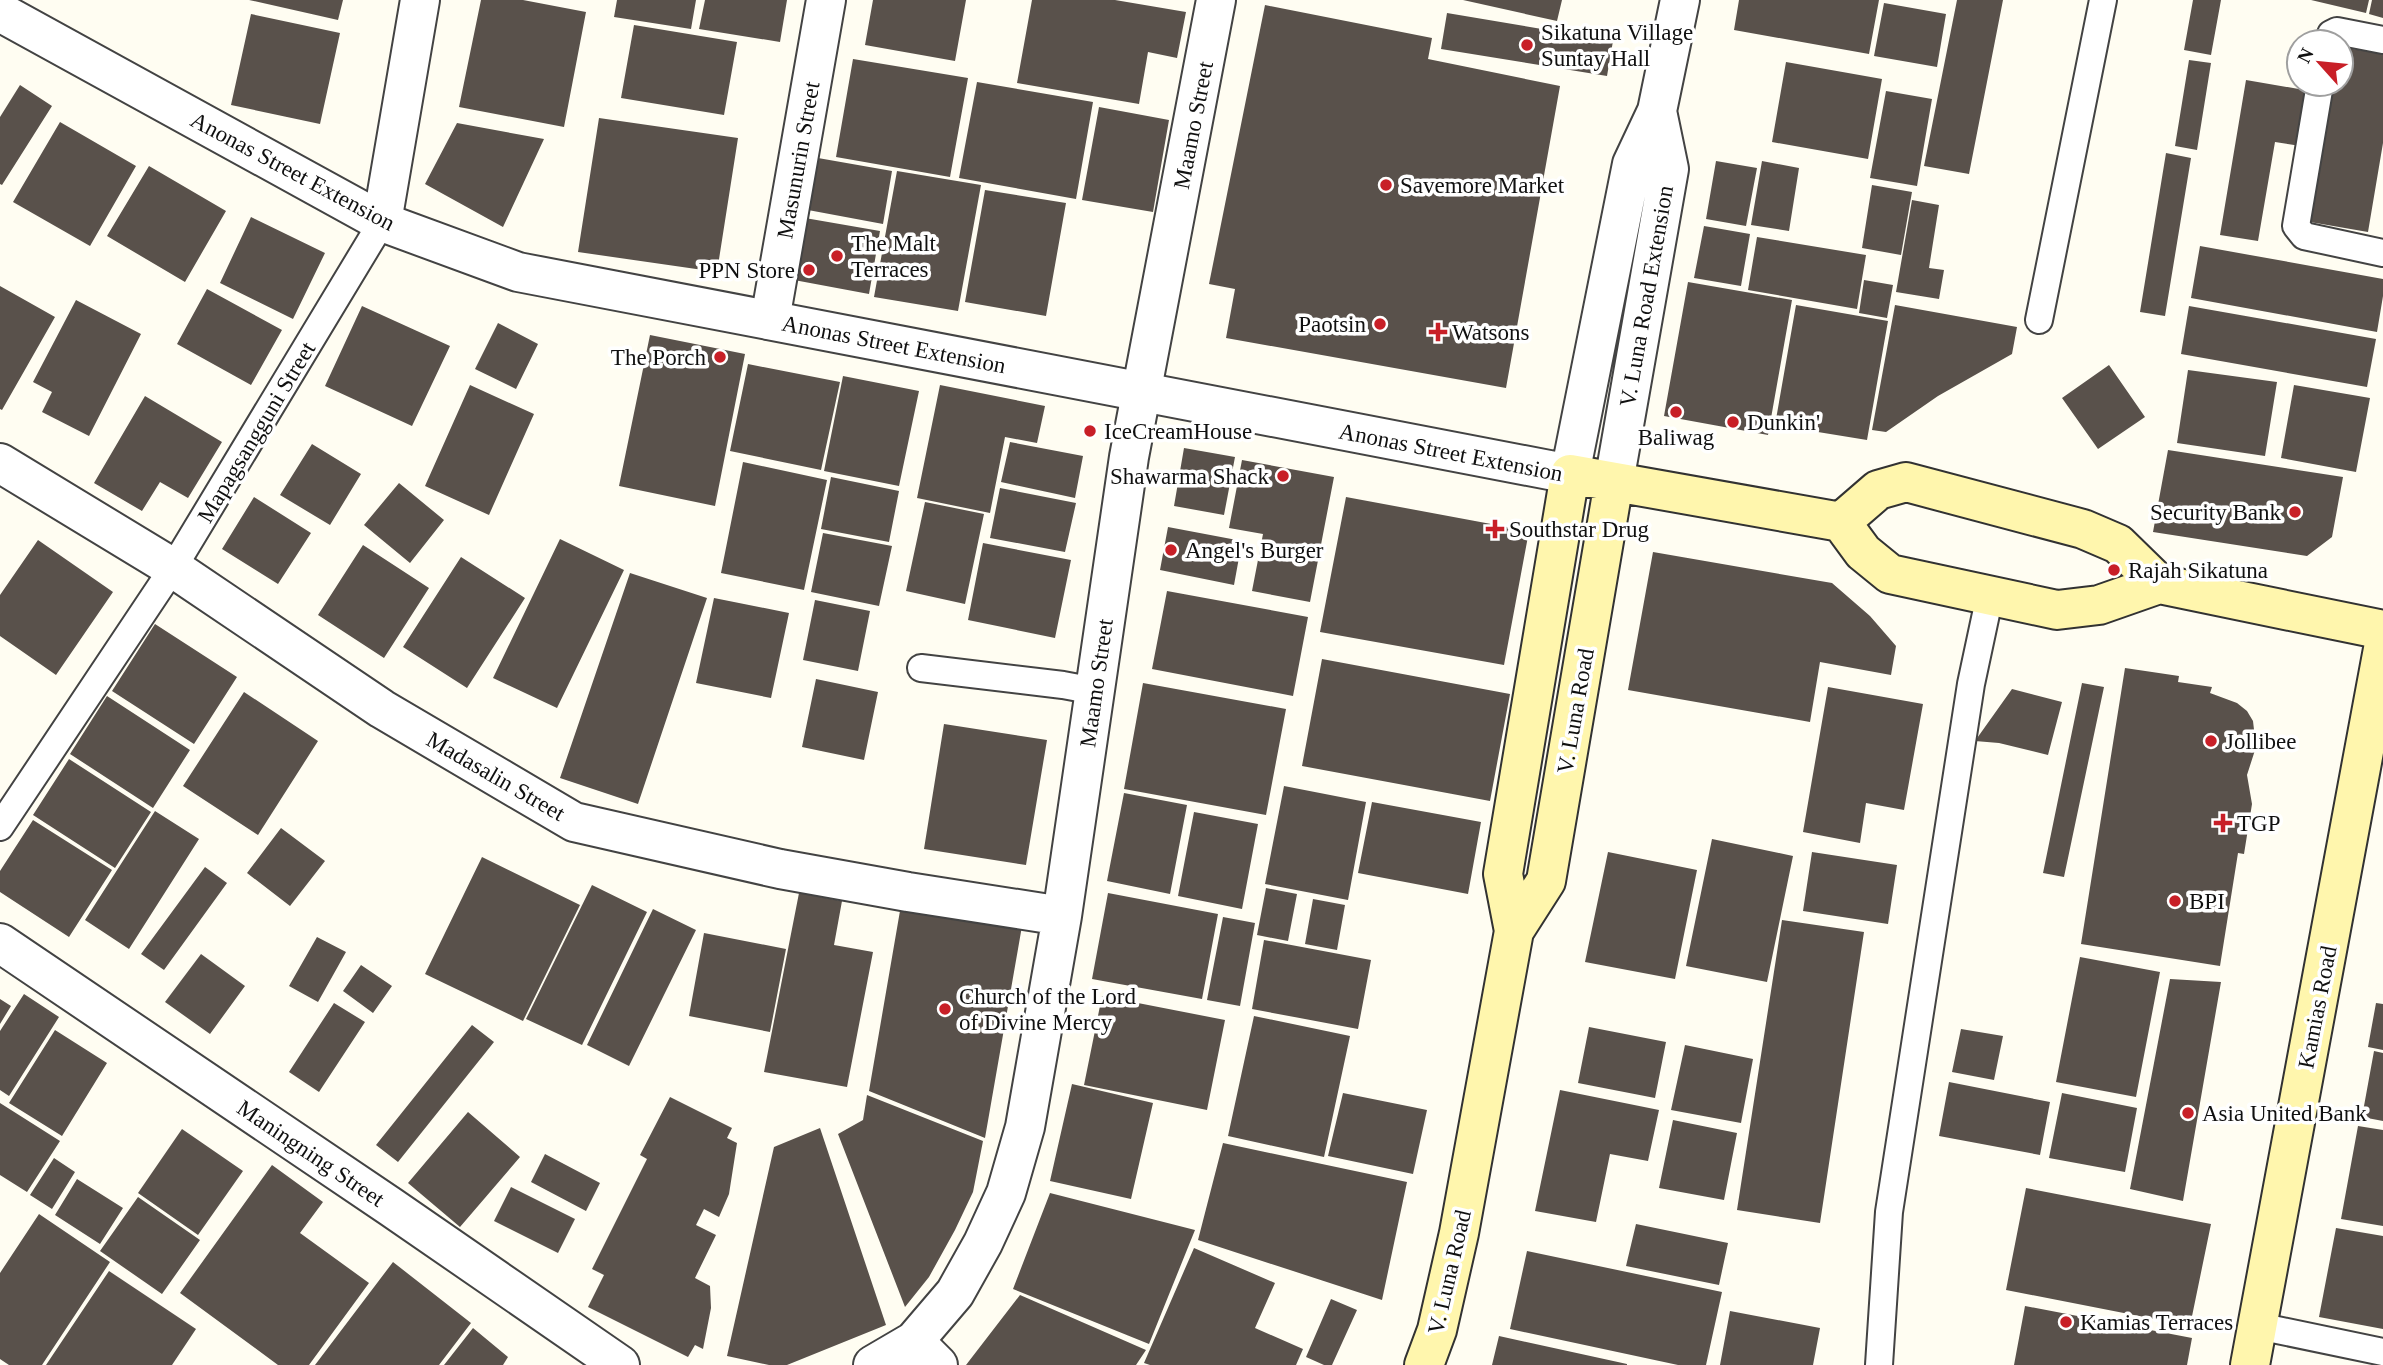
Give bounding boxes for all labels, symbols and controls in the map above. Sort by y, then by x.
place label: Sikatuna Village Suntay Hall [1541,20,1693,71]
north arrow [2285,28,2355,98]
marker: Sikatuna Village Suntay Hall [1519,37,1535,53]
text: N [2293,44,2318,66]
street label: Maamo Street [1169,58,1218,191]
street label: Masunurin Street [772,79,825,241]
street label: Anonas Street Extension [187,107,399,236]
place label: Savemore Market [1400,173,1565,198]
marker: Savemore Market [1378,177,1394,193]
street label: V. Luna Road Extension [1615,183,1678,409]
place label: The Malt Terraces [851,231,937,282]
marker: The Malt Terraces [829,248,845,264]
place label: PPN Store [699,258,795,283]
marker: PPN Store [801,262,817,278]
street label: Anonas Street Extension [780,311,1008,379]
place label: Paotsin [1298,312,1366,337]
marker: Paotsin [1372,316,1388,332]
place label: Watsons [1452,320,1529,345]
marker: Watsons [1430,324,1446,340]
street label: Mapagsangguni Street [193,337,321,527]
place label: The Porch [611,345,706,370]
marker: The Porch [712,349,728,365]
marker: Baliwag [1668,404,1684,420]
place label: Dunkin' [1747,410,1820,435]
marker: Dunkin' [1725,414,1741,430]
place label: IceCreamHouse [1104,419,1252,444]
street label: Anonas Street Extension [1337,419,1565,487]
marker: IceCreamHouse [1082,423,1098,439]
place label: Baliwag [1638,425,1715,450]
place label: Shawarma Shack [1110,464,1269,489]
marker: Shawarma Shack [1275,468,1291,484]
place label: Security Bank [2150,500,2281,525]
marker: Security Bank [2287,504,2303,520]
place label: Southstar Drug [1509,517,1649,542]
marker: Southstar Drug [1487,521,1503,537]
place label: Angel's Burger [1185,538,1324,563]
marker: Angel's Burger [1163,542,1179,558]
place label: Rajah Sikatuna [2128,558,2268,583]
marker: Rajah Sikatuna [2106,562,2122,578]
street label: Maamo Street [1075,617,1118,749]
street label: V. Luna Road [1552,646,1599,776]
street label: Madasalin Street [422,727,570,826]
place label: Jollibee [2225,729,2297,754]
marker: Jollibee [2203,733,2219,749]
place label: TGP [2237,811,2280,836]
marker: TGP [2215,815,2231,831]
place label: BPI [2189,889,2225,914]
marker: BPI [2167,893,2183,909]
street label: Kamias Road [2293,943,2342,1071]
place label: Church of the Lord of Divine Mercy [959,984,1136,1035]
marker: Church of the Lord of Divine Mercy [937,1001,953,1017]
street label: Maningning Street [232,1095,389,1212]
place label: Asia United Bank [2202,1101,2367,1126]
marker: Asia United Bank [2180,1105,2196,1121]
street label: V. Luna Road [1423,1207,1476,1337]
place label: Kamias Terraces [2080,1310,2233,1335]
marker: Kamias Terraces [2058,1314,2074,1330]

